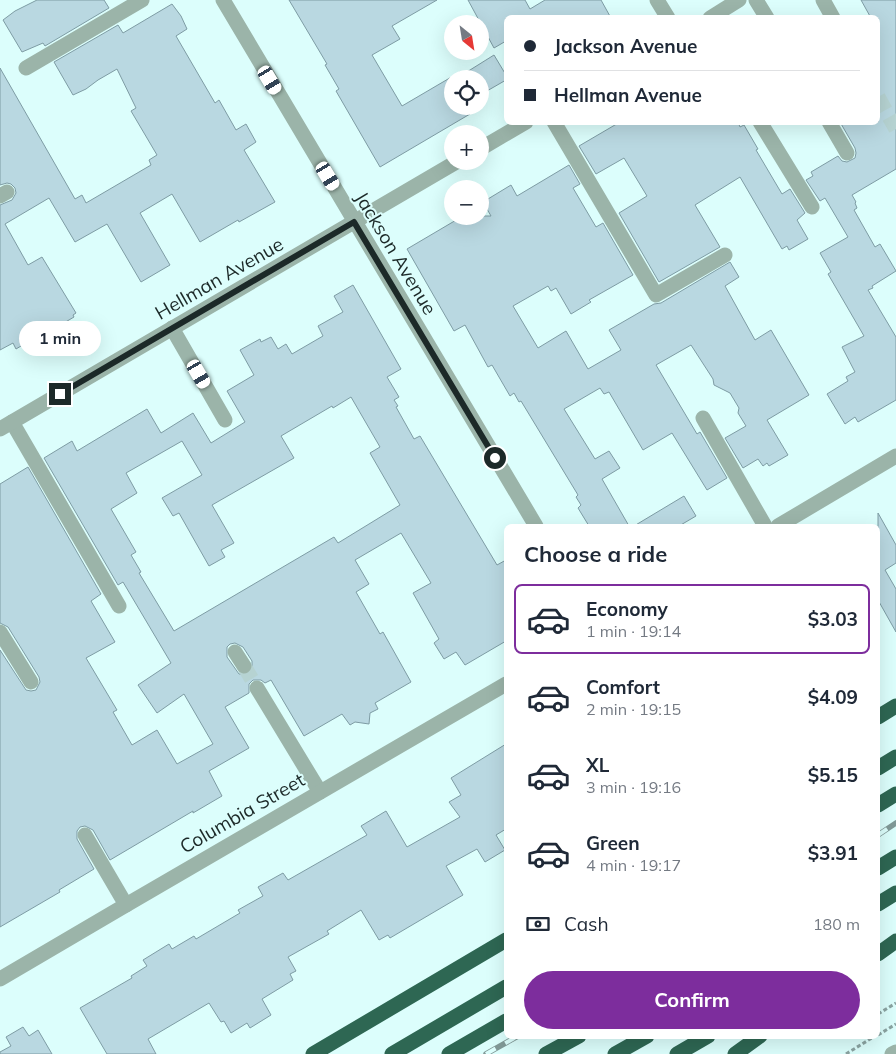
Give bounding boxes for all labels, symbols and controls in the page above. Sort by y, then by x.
north arrow [444,15,489,60]
map controls [444,15,489,225]
text: Jackson Avenue [554,34,697,58]
car [255,63,284,97]
button: locate [444,70,489,115]
text: Hellman Avenue [554,83,702,107]
button: + [444,125,489,170]
car [313,159,342,193]
button: − [444,180,489,225]
street label: Jackson Avenue [350,187,442,319]
street label: Hellman Avenue [151,232,287,324]
callout: 1 min [19,322,101,356]
text: 1 min [39,328,81,348]
car [185,357,212,391]
route end [49,383,71,405]
route start [484,447,506,469]
text: Choose a ride [524,540,667,568]
icon: car [526,597,571,642]
text: Economy [586,597,668,621]
text: $3.03 [808,607,858,631]
text: 1 min · 19:14 [586,621,681,641]
icon: car [526,675,571,720]
text: Comfort [586,675,660,699]
text: $4.09 [808,685,858,709]
text: 2 min · 19:15 [586,699,681,719]
icon: car [526,753,571,798]
text: XL [586,753,609,777]
text: $5.15 [808,763,858,787]
street label: Columbia Street [175,767,309,858]
text: 3 min · 19:16 [586,777,681,797]
icon: car [526,831,571,876]
text: Green [586,831,640,855]
text: $3.91 [808,841,858,865]
text: 4 min · 19:17 [586,855,681,875]
icon: cash [524,910,552,938]
text: Cash [564,912,609,936]
text: 180 m [813,914,860,934]
button: Confirm [524,971,860,1029]

